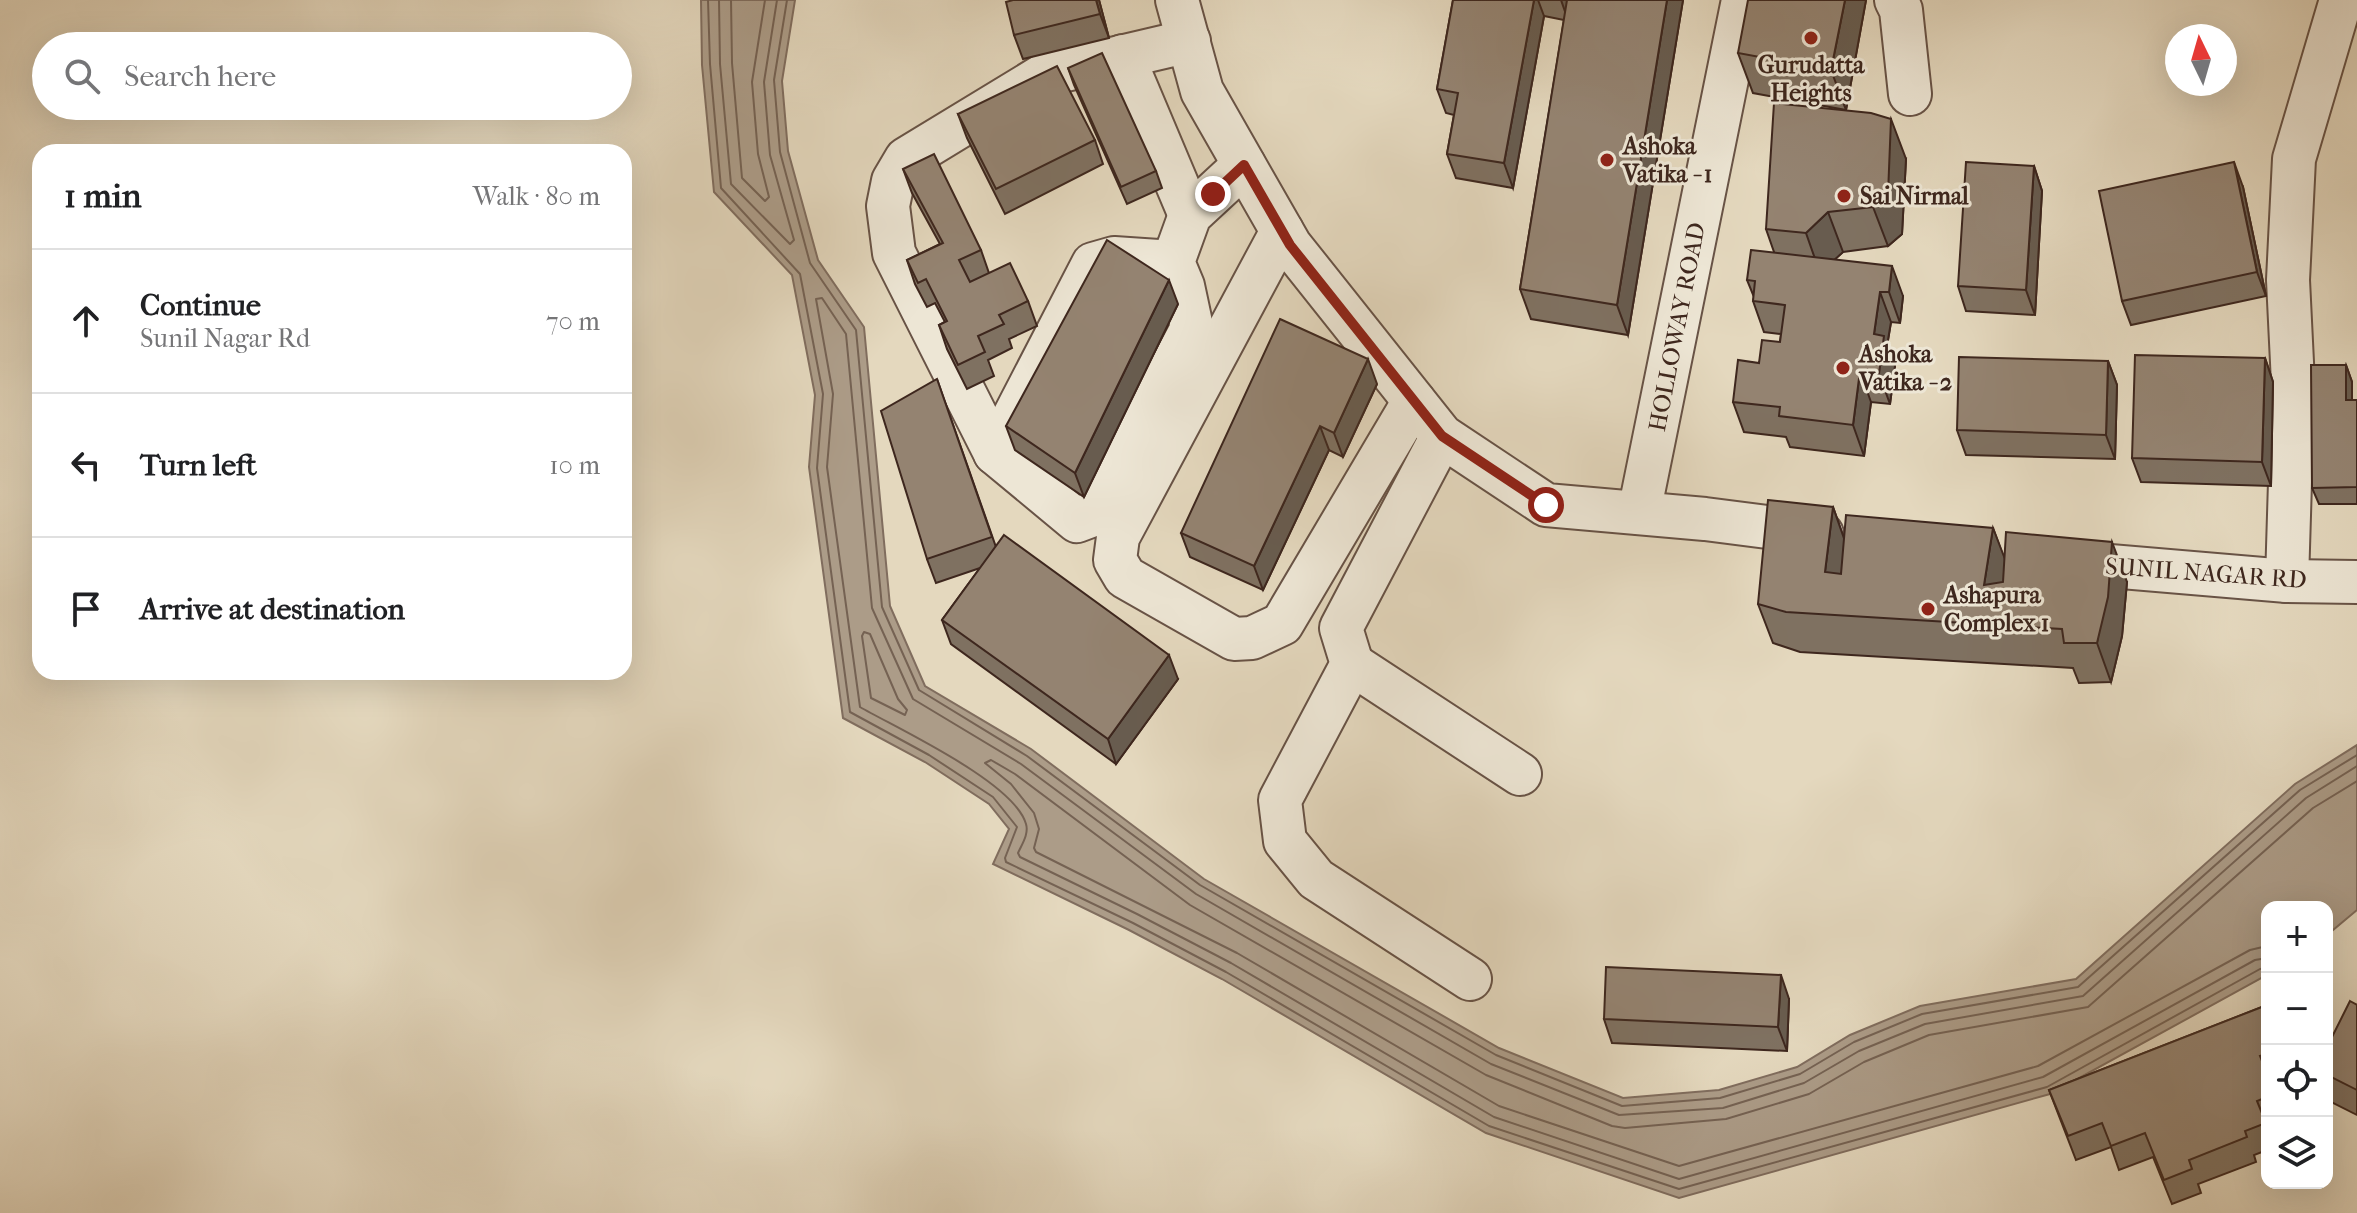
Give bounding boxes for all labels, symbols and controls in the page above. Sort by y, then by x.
north arrow [2165,24,2237,96]
marker: Gurudatta Heights [1802,29,1820,47]
search box [32,32,632,120]
place label: Gurudatta Heights [1758,51,1865,107]
icon: search [60,54,104,98]
text: Search here [124,59,276,94]
place label: Ashoka Vatika - 1 [1621,132,1712,188]
marker: Ashoka Vatika - 1 [1598,151,1616,169]
text: 1 min [64,176,141,216]
route end [1195,176,1231,212]
text: Walk · 80 m [473,181,600,212]
place label: Sai Nirmal [1860,182,1969,210]
marker: Sai Nirmal [1835,187,1853,205]
street label: HOLLOWAY ROAD [1643,220,1711,434]
text: Continue [140,288,261,323]
icon: ahead [64,299,108,343]
text: 70 m [546,306,600,337]
text: Sunil Nagar Rd [140,323,310,354]
place label: Ashoka Vatika - 2 [1857,340,1952,396]
marker: Ashoka Vatika - 2 [1834,359,1852,377]
icon: left [64,443,108,487]
text: Turn left [140,448,257,483]
text: 10 m [549,450,600,481]
route start [1528,487,1564,523]
street label: SUNIL NAGAR RD [2104,552,2308,594]
place label: Ashapura Complex 1 [1942,581,2049,637]
icon: arrive [64,587,108,631]
text: Arrive at destination [140,592,405,627]
marker: Ashapura Complex 1 [1919,600,1937,618]
map controls [2261,901,2333,1189]
button: + [2261,901,2333,973]
button: − [2261,973,2333,1045]
button: locate [2261,1045,2333,1117]
button: layers [2261,1117,2333,1189]

